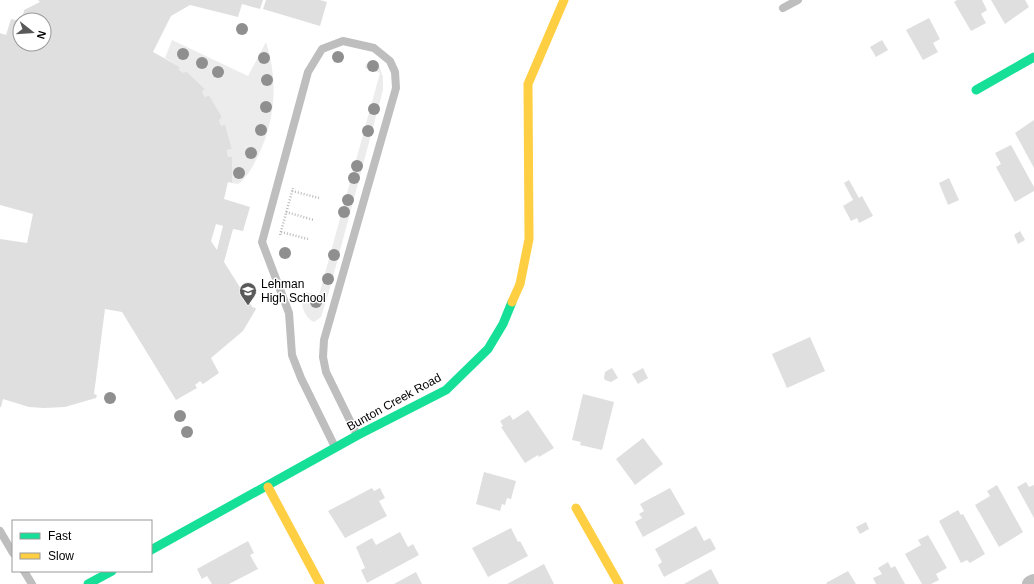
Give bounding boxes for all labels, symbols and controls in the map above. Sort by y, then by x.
north arrow [12,12,52,52]
text: N [35,29,48,41]
place label: Lehman High School [261,277,326,305]
school or university icon: Lehman High School [238,281,258,306]
street label: Bunton Creek Road [345,370,443,434]
legend [12,520,152,572]
text: Fast [48,529,72,543]
text: Slow [48,549,74,563]

